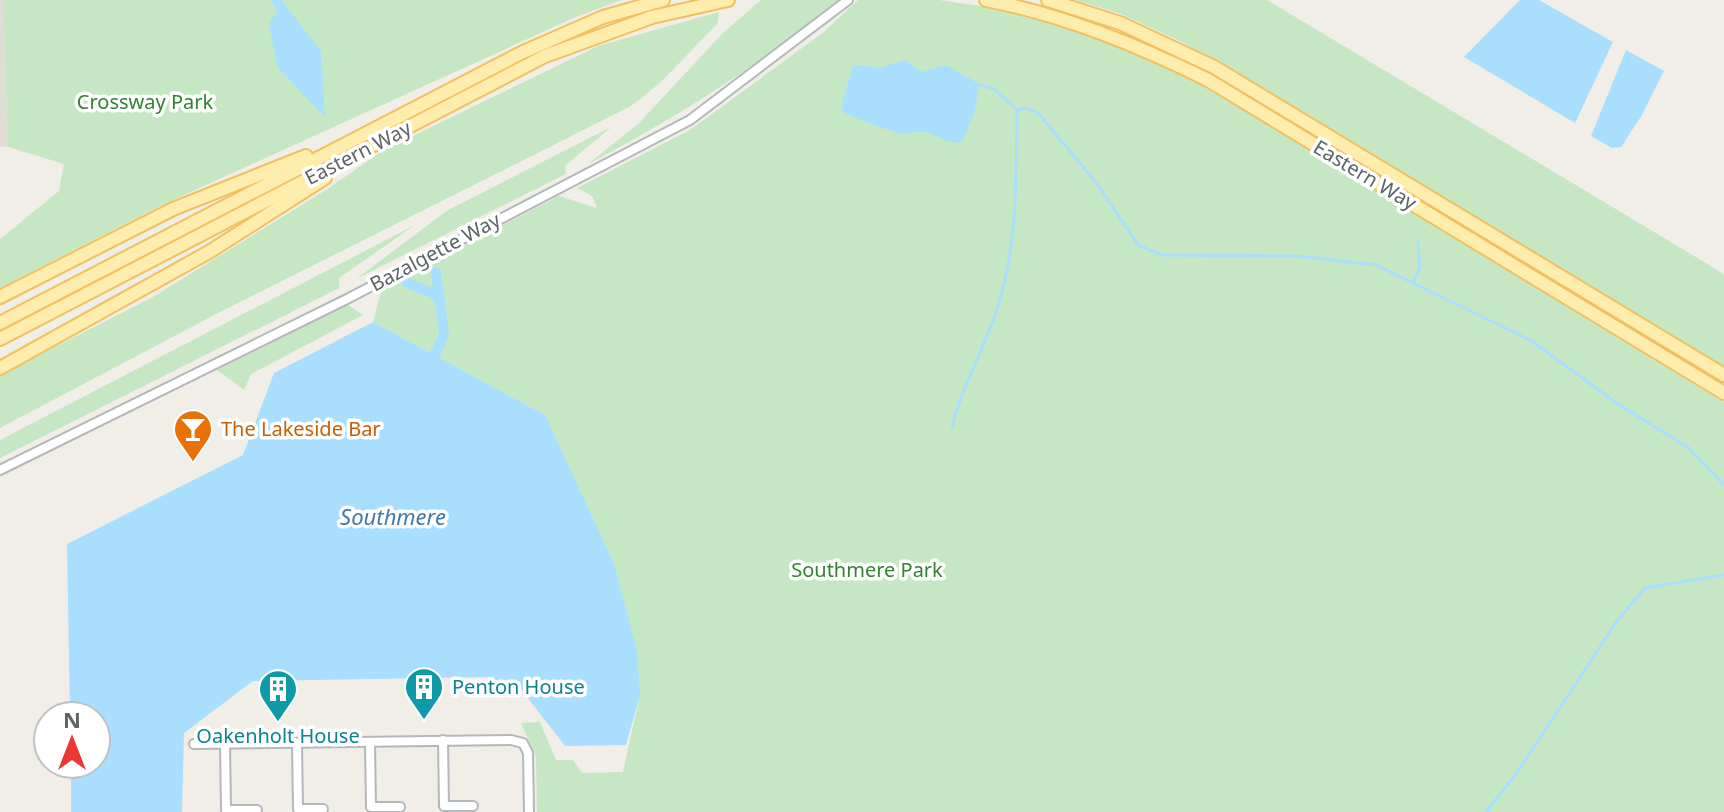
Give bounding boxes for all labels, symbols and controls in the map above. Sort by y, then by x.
park label: Crossway Park [77,88,213,115]
street label: Eastern Way [300,114,416,191]
street label: Eastern Way [1309,133,1423,216]
street label: Bazalgette Way [365,205,505,297]
bar icon: The Lakeside Bar [172,408,214,463]
place label: The Lakeside Bar [221,415,381,442]
water label: Southmere [340,501,446,531]
park label: Southmere Park [791,556,943,583]
building icon: Penton House [403,666,445,721]
building icon: Oakenholt House [257,668,299,723]
place label: Penton House [452,673,585,700]
north arrow [32,700,112,780]
text: N [63,704,81,734]
place label: Oakenholt House [196,722,360,749]

